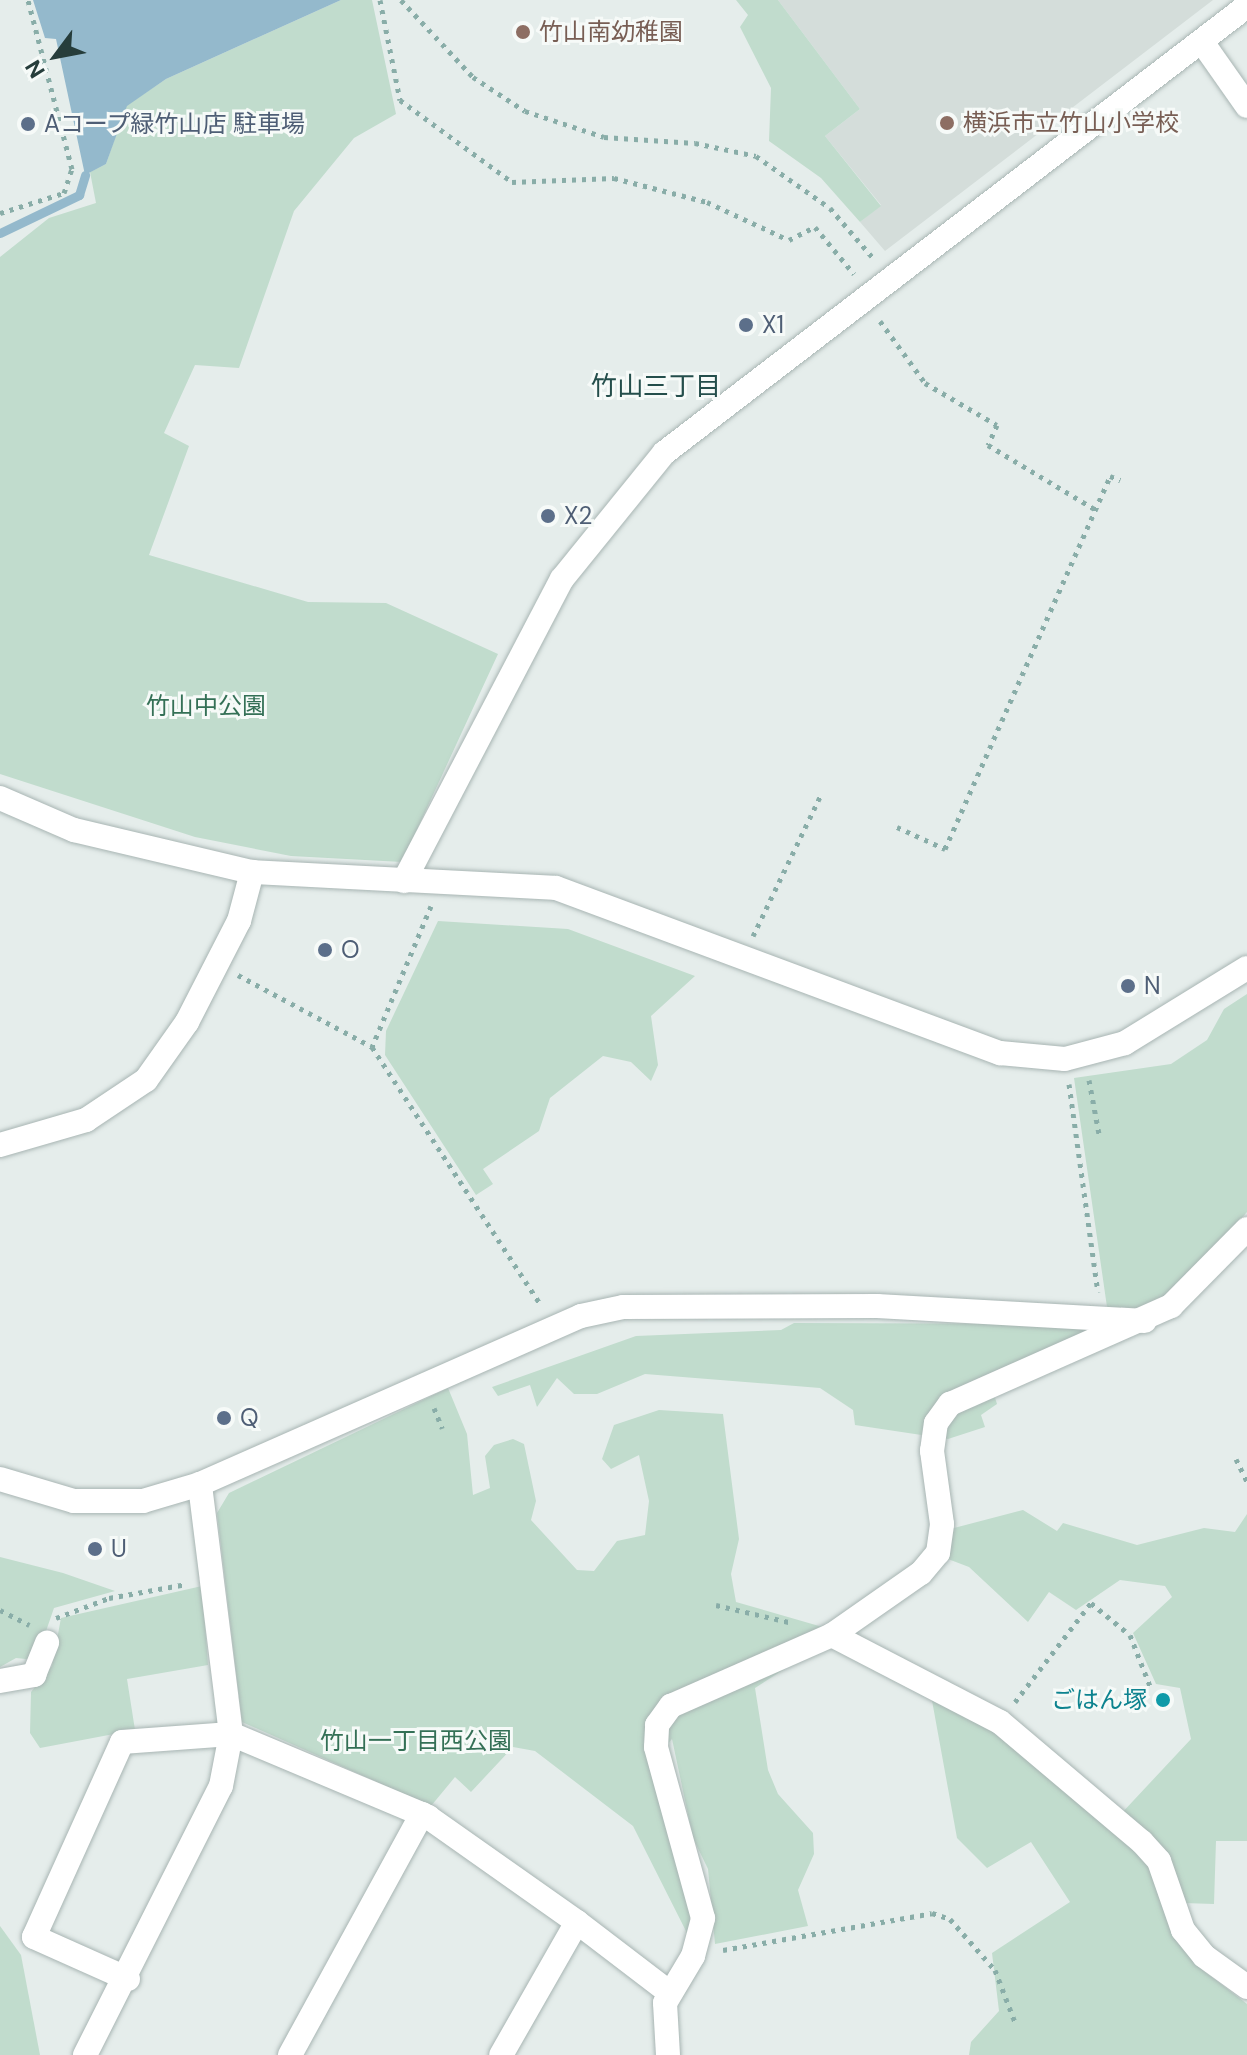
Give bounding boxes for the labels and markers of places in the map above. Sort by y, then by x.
place label: 竹山南幼稚園 [539,18,683,46]
marker: 竹山南幼稚園 [514,23,532,41]
place label: 横浜市立竹山小学校 [963,109,1179,137]
place label: Aコープ緑竹山店 駐車場 [44,110,306,138]
marker: 横浜市立竹山小学校 [938,114,956,132]
marker: Aコープ緑竹山店 駐車場 [19,115,37,133]
place label: X1 [762,311,784,339]
marker: X1 [737,316,755,334]
place label: X2 [564,502,592,530]
marker: X2 [539,507,557,525]
place label: O [341,936,360,964]
marker: O [316,941,334,959]
place label: N [1144,972,1161,1000]
marker: N [1119,977,1137,995]
place label: Q [240,1404,259,1432]
marker: Q [215,1409,233,1427]
place label: U [111,1535,127,1563]
marker: U [86,1540,104,1558]
place label: ごはん塚 [1051,1686,1147,1714]
marker: ごはん塚 [1154,1691,1172,1709]

